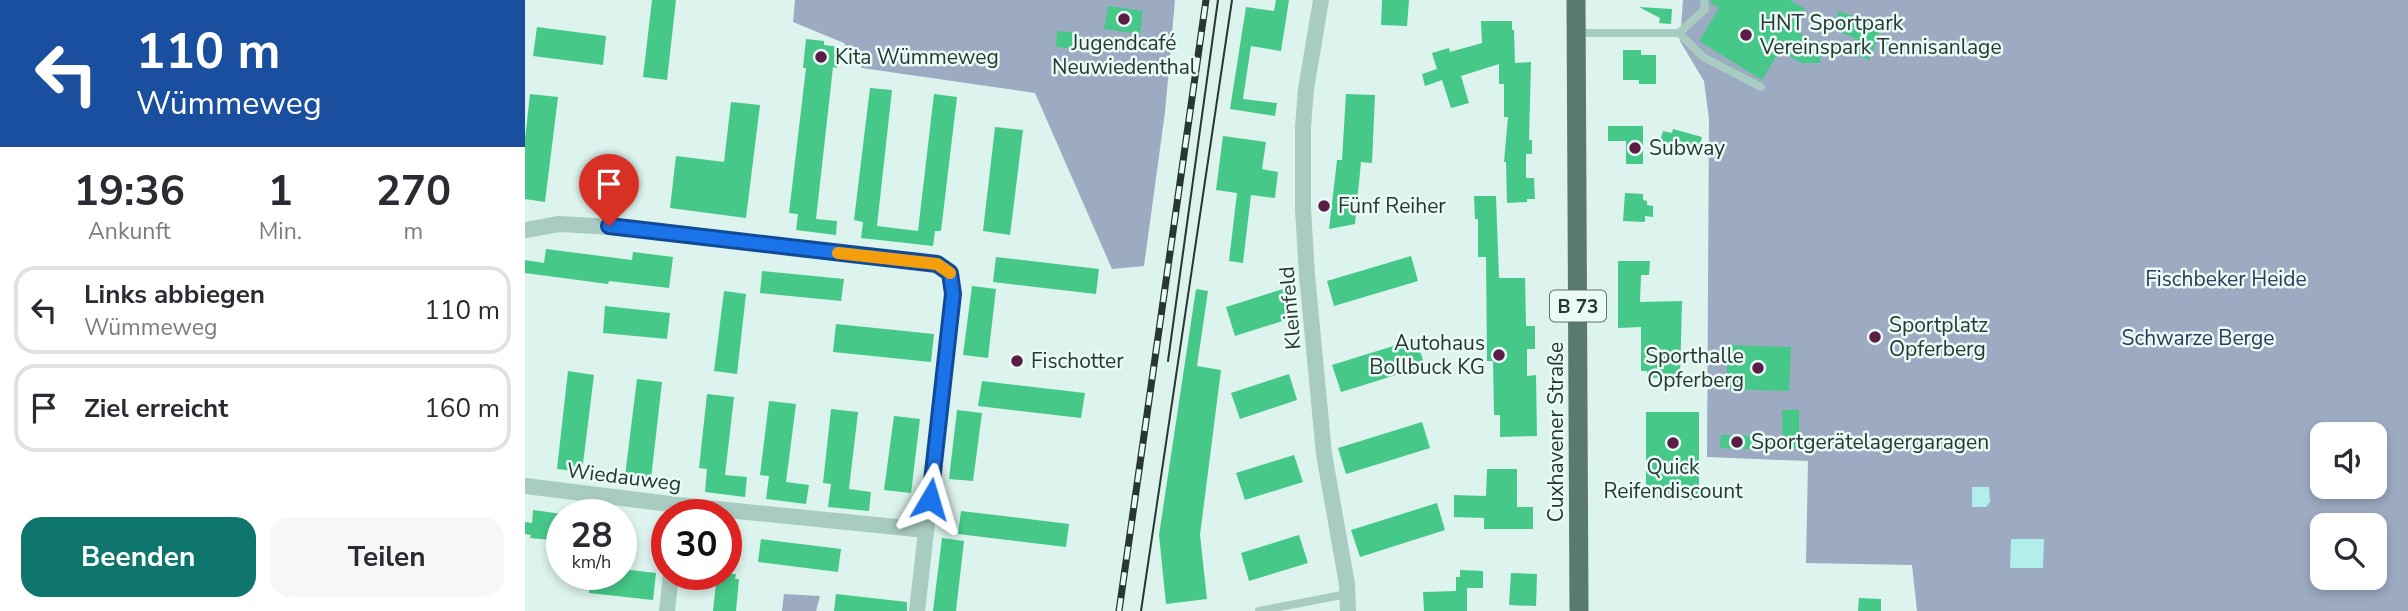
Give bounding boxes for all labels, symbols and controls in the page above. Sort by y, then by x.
place label: HNT Sportpark Vereinspark Tennisanlage [1759,9,2002,61]
marker: Jugendcafé Neuwiedenthal [1116,11,1132,27]
text: 110 m [136,18,280,85]
marker: HNT Sportpark Vereinspark Tennisanlage [1738,27,1754,43]
icon: left [21,28,112,119]
place label: Jugendcafé Neuwiedenthal [1052,29,1197,81]
place label: Kita Wümmeweg [835,43,999,71]
marker: Kita Wümmeweg [813,49,829,65]
text: Wümmeweg [136,82,322,125]
place label: Subway [1649,134,1725,162]
marker: Subway [1627,140,1643,156]
pin [579,154,639,226]
text: 19:36 [74,163,185,220]
text: 1 [268,163,293,220]
text: 270 [376,163,451,220]
icon: arrive [590,165,628,203]
place label: Fünf Reiher [1338,192,1446,220]
marker: Fünf Reiher [1316,198,1332,214]
text: Ankunft [88,216,171,247]
text: Min. [259,216,302,247]
text: m [404,216,423,247]
street label: Kleinfeld [1272,265,1308,351]
park label: Fischbeker Heide [2145,265,2307,293]
text: Links abbiegen [84,277,265,312]
road number: B 73 [1550,290,1606,322]
icon: left [25,291,63,329]
text: 110 m [424,293,500,328]
place label: Sportplatz Opferberg [1889,311,1988,363]
text: Wümmeweg [84,312,217,343]
park label: Schwarze Berge [2122,324,2274,352]
place label: Autohaus Bollbuck KG [1369,329,1485,381]
marker: Sportplatz Opferberg [1867,329,1883,345]
street label: Cuxhavener Straße [1542,342,1570,522]
place label: Sporthalle Opferberg [1645,342,1744,394]
place label: Fischotter [1031,347,1124,375]
marker: Autohaus Bollbuck KG [1491,347,1507,363]
marker: Fischotter [1009,353,1025,369]
marker: Sporthalle Opferberg [1750,360,1766,376]
icon: arrive [25,389,63,427]
text: Ziel erreicht [84,391,228,426]
text: 160 m [424,391,500,426]
map controls [2310,422,2387,590]
button: sound [2310,422,2387,499]
place label: Sportgerätelagergaragen [1751,428,1989,456]
marker: Sportgerätelagergaragen [1729,434,1745,450]
marker: Quick Reifendiscount [1665,435,1681,451]
place label: Quick Reifendiscount [1603,453,1743,505]
street label: Wiedauweg [565,456,683,498]
position arrow [893,462,967,536]
speed limit sign: 30 [651,499,742,590]
text: 28 [570,512,613,559]
button: search [2310,513,2387,590]
button: Beenden [21,517,256,597]
button: Teilen [270,517,504,597]
text: km/h [572,550,611,574]

